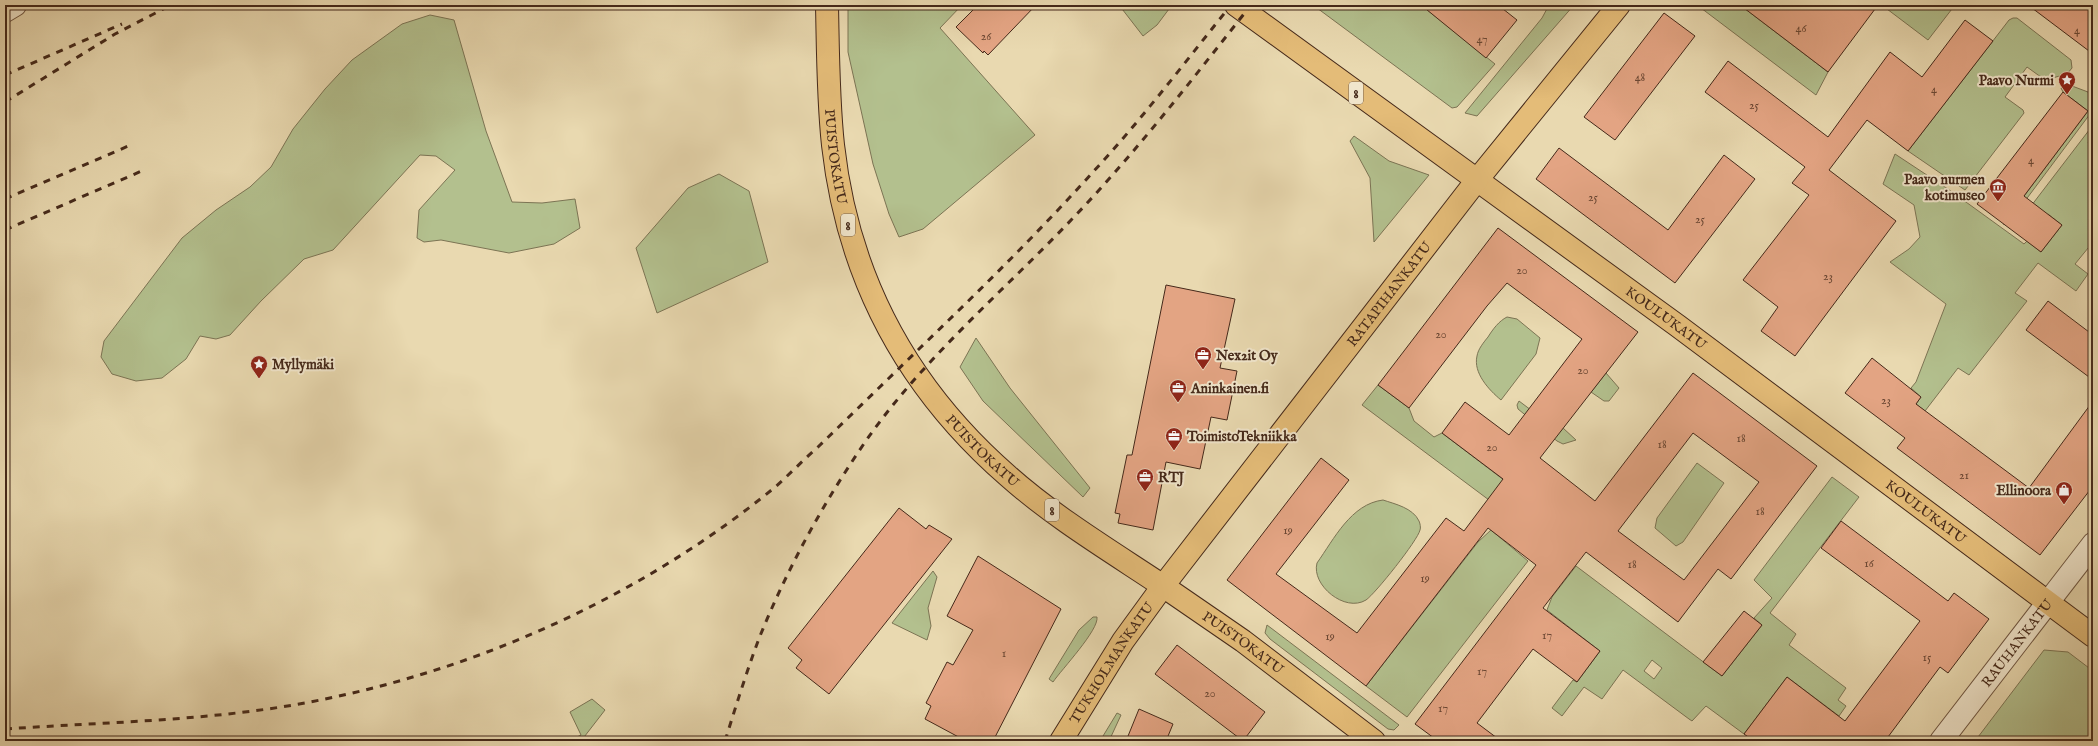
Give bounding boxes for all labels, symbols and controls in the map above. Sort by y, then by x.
house number: 46 [1796,21,1807,36]
house number: 4 [2074,23,2080,38]
house number: 26 [981,29,992,44]
house number: 47 [1476,32,1488,47]
house number: 48 [1635,70,1646,85]
place icon: Paavo Nurmi [2057,70,2077,95]
place label: Paavo Nurmi [1979,72,2054,90]
road number: 8 [1349,82,1363,104]
house number: 4 [1931,82,1937,97]
house number: 25 [1749,98,1760,113]
street label: PUISTOKATU [820,108,851,206]
house number: 4 [2028,153,2034,168]
place label: Paavo nurmen kotimuseo [1904,171,1986,205]
museum icon: Paavo nurmen kotimuseo [1988,177,2008,202]
house number: 25 [1588,190,1599,205]
house number: 25 [1695,212,1706,227]
road number: 8 [841,214,855,236]
street label: RATAPIHANKATU [1343,238,1436,351]
house number: 20 [1516,263,1528,278]
house number: 23 [1823,269,1833,284]
street label: KOULUKATU [1622,283,1710,354]
house number: 20 [1435,327,1447,342]
office icon: Nex2it Oy [1193,345,1213,370]
place label: Nex2it Oy [1215,347,1279,365]
place icon: Myllymäki [249,354,269,379]
place label: Myllymäki [272,356,334,374]
house number: 20 [1577,363,1589,378]
office icon: Aninkainen.fi [1168,378,1188,403]
place label: Aninkainen.fi [1190,380,1270,398]
house number: 23 [1881,393,1891,408]
street label: PUISTOKATU [941,411,1023,492]
office icon: ToimistoTekniikka [1164,426,1184,451]
place label: ToimistoTekniikka [1186,428,1298,446]
house number: 18 [1736,431,1746,446]
house number: 18 [1657,437,1667,452]
house number: 20 [1486,440,1498,455]
office icon: RTJ [1135,467,1155,492]
house number: 21 [1959,468,1969,483]
place label: RTJ [1158,469,1185,487]
street label: KOULUKATU [1882,476,1969,548]
shop icon: Ellinoora [2054,480,2074,505]
place label: Ellinoora [1996,482,2052,500]
road number: 8 [1045,499,1059,521]
house number: 18 [1755,504,1765,519]
house number: 19 [1283,523,1293,538]
house number: 16 [1864,556,1875,571]
house number: 18 [1627,557,1637,572]
house number: 19 [1420,571,1430,586]
street label: RAUHANKATU [1978,596,2057,691]
street label: TUKHOLMANKATU [1066,599,1158,727]
street label: PUISTOKATU [1198,608,1287,679]
house number: 17 [1542,628,1552,643]
house number: 19 [1325,629,1335,644]
house number: 1 [1002,646,1006,661]
house number: 15 [1923,650,1932,665]
house number: 17 [1477,664,1487,679]
house number: 20 [1204,686,1216,701]
house number: 17 [1438,701,1448,716]

